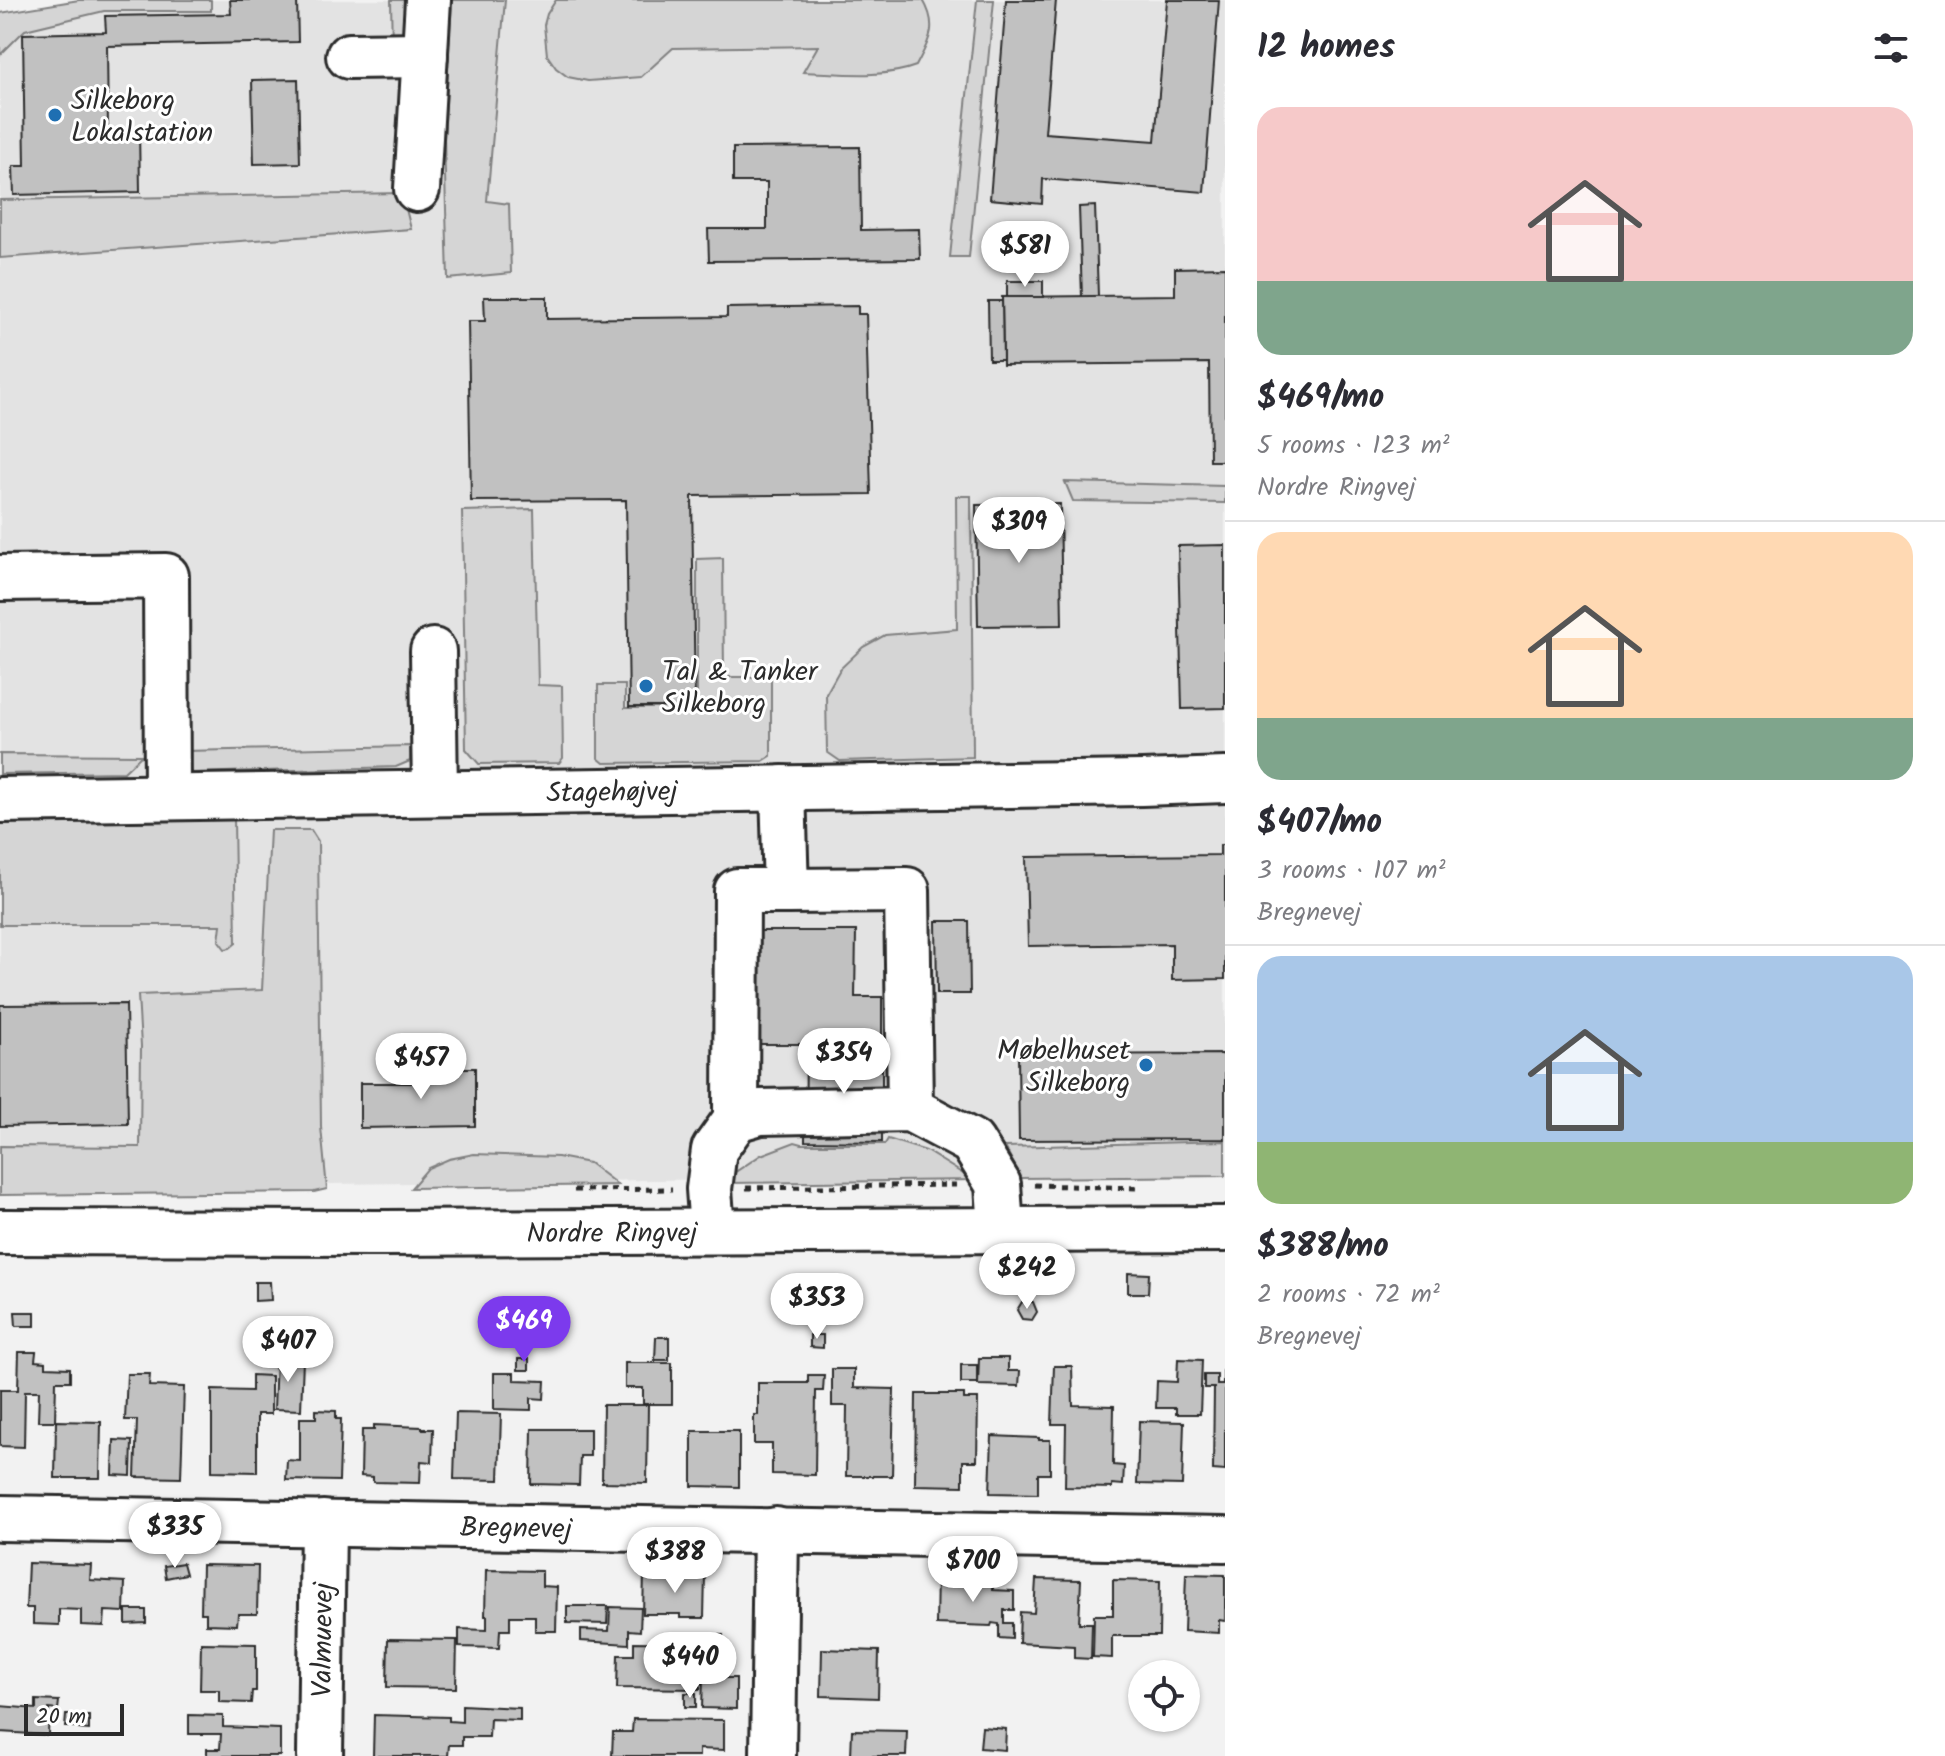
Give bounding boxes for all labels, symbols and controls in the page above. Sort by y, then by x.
text: 12 homes [1257,21,1395,75]
icon: filters [1869,26,1913,70]
place label: Silkeborg Lokalstation [71,79,213,156]
marker: Silkeborg Lokalstation [46,106,64,124]
icon: home [1513,159,1657,303]
pin: $581 [978,221,1072,289]
text: $581 [999,226,1051,268]
text: $469/mo [1257,371,1384,425]
text: 5 rooms · 123 m² [1257,425,1450,467]
text: Nordre Ringvej [1257,467,1416,509]
pin: $309 [972,497,1066,565]
text: $309 [991,502,1047,544]
icon: home [1513,584,1657,728]
place label: Tal & Tanker Silkeborg [662,650,819,727]
marker: Tal & Tanker Silkeborg [637,677,655,695]
street label: Stagehøjvej [546,770,679,817]
text: $407/mo [1257,796,1382,850]
text: 3 rooms · 107 m² [1257,850,1446,892]
text: Bregnevej [1257,892,1361,934]
icon: home [1513,1008,1657,1152]
pin: $354 [797,1028,891,1096]
place label: Møbelhuset Silkeborg [997,1029,1131,1106]
pin: $457 [374,1033,468,1101]
text: $354 [816,1033,872,1075]
text: $457 [394,1038,449,1080]
marker: Møbelhuset Silkeborg [1137,1056,1155,1074]
street label: Nordre Ringvej [526,1212,698,1257]
text: $388/mo [1257,1220,1389,1274]
pin: $242 [980,1243,1074,1311]
text: $242 [997,1248,1057,1290]
pin: $353 [770,1273,864,1341]
text: 2 rooms · 72 m² [1257,1274,1440,1316]
text: $353 [789,1278,846,1320]
pin: $469 [477,1296,571,1364]
text: $469 [496,1301,552,1343]
pin: $407 [241,1316,335,1384]
text: Bregnevej [1257,1316,1361,1358]
text: $407 [260,1321,316,1363]
pin: $335 [128,1502,222,1570]
street label: Bregnevej [459,1506,573,1553]
text: $335 [147,1507,204,1549]
pin: $388 [628,1527,722,1595]
text: $388 [645,1532,705,1574]
pin: $700 [926,1536,1020,1604]
text: $700 [946,1541,1000,1583]
street label: Valmuevej [301,1581,347,1698]
pin: $440 [643,1632,737,1700]
text: $440 [661,1637,719,1679]
map controls [1128,1660,1200,1732]
button: locate [1128,1660,1200,1732]
scale bar [24,1700,124,1736]
text: 20 m [36,1700,86,1735]

